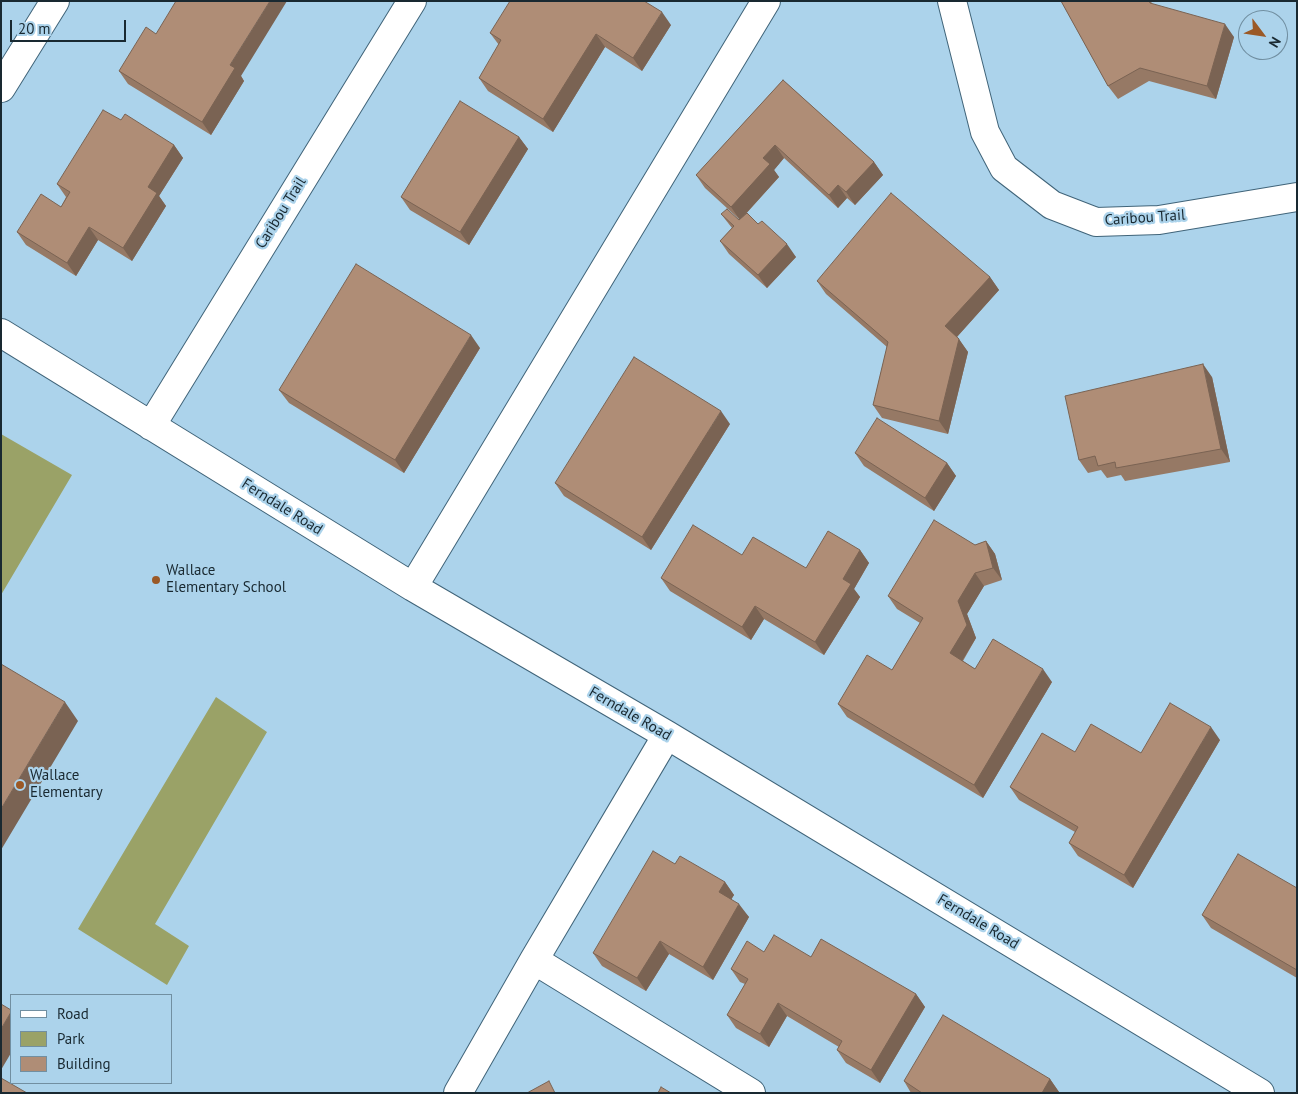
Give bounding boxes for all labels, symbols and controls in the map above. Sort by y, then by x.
scale bar [12,10,129,42]
north arrow [1238,10,1288,60]
text: 20 m [18,19,51,38]
text: N [1265,34,1285,51]
street label: Caribou Trail [252,174,310,252]
street label: Caribou Trail [1104,206,1186,230]
street label: Ferndale Road [238,475,326,539]
place label: Wallace Elementary School [166,562,286,597]
marker: Wallace Elementary School [150,574,162,586]
street label: Ferndale Road [586,683,674,745]
place label: Wallace Elementary [30,767,103,802]
marker: Wallace Elementary [14,779,26,791]
street label: Ferndale Road [934,891,1022,953]
legend [10,994,172,1084]
text: Road [57,1004,89,1023]
text: Park [57,1029,85,1048]
text: Building [57,1054,111,1073]

